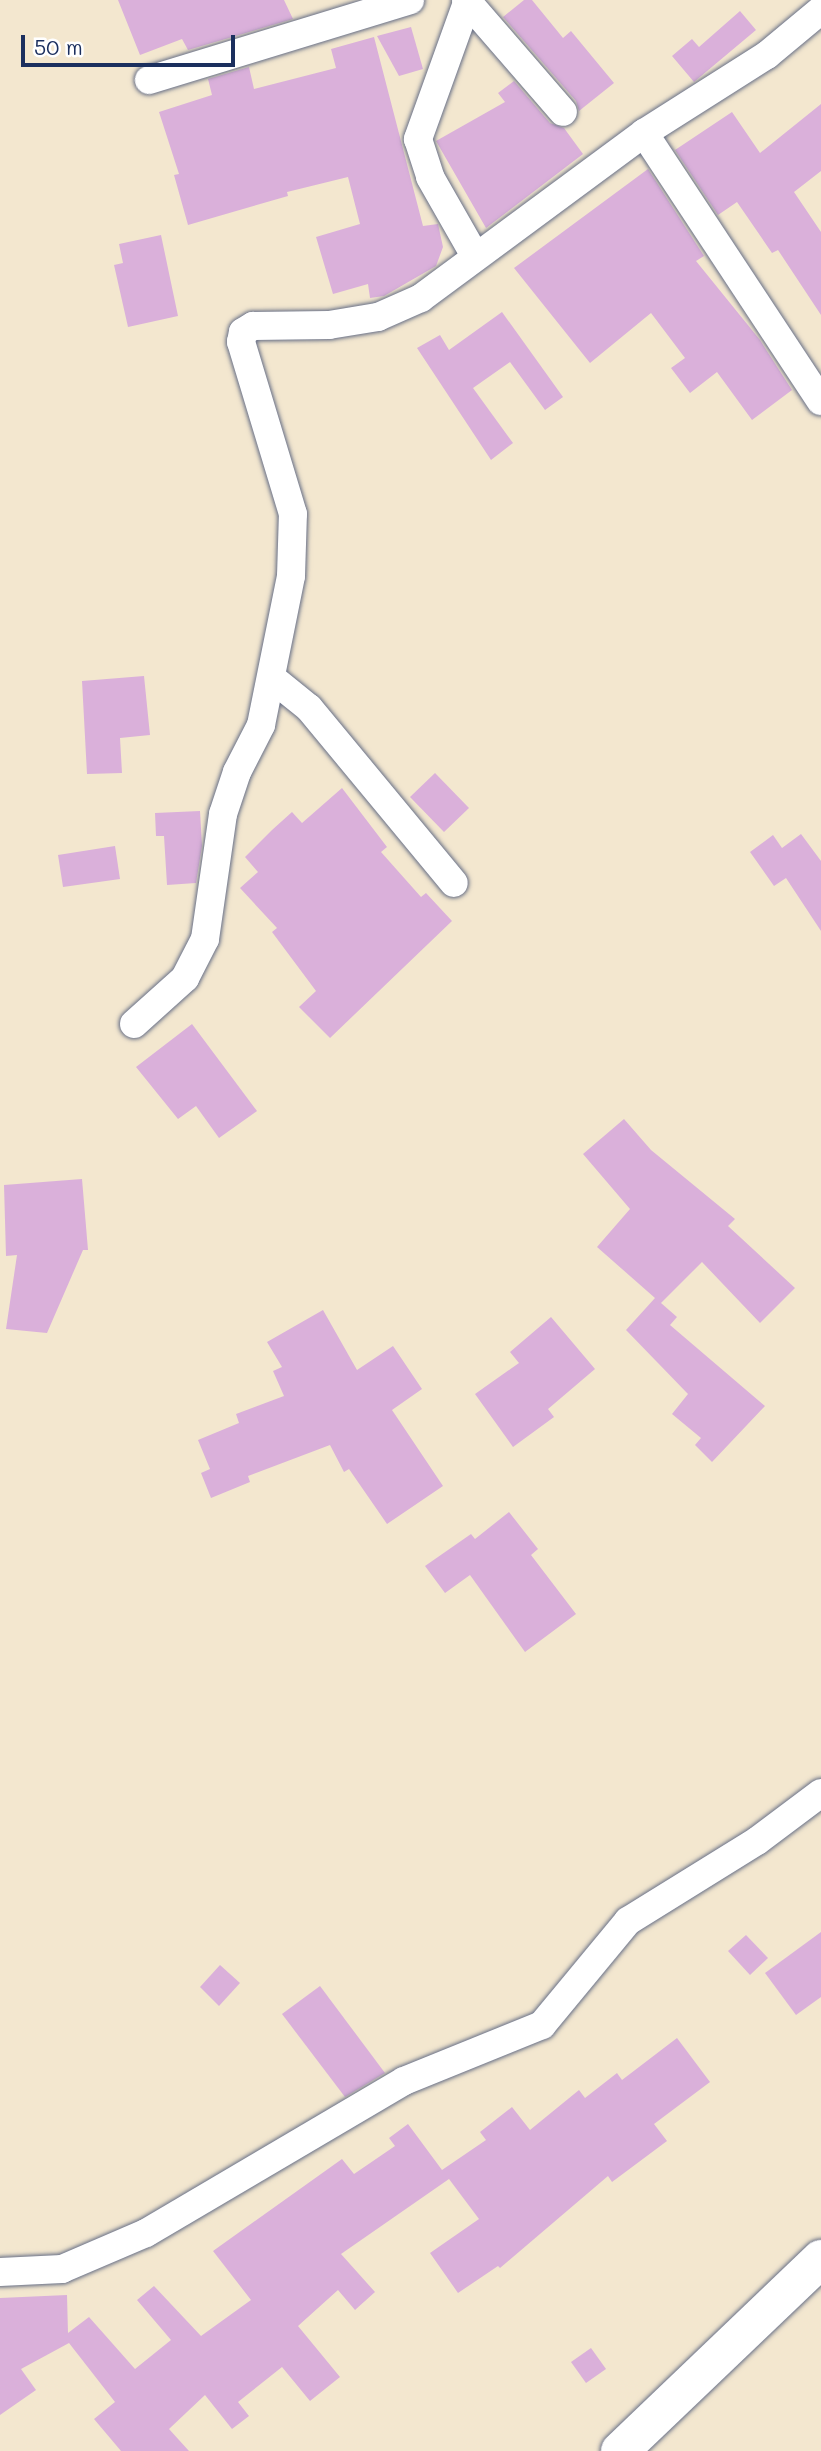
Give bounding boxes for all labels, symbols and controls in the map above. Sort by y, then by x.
scale bar [24,21,238,65]
text: 50 m [34,33,83,60]

